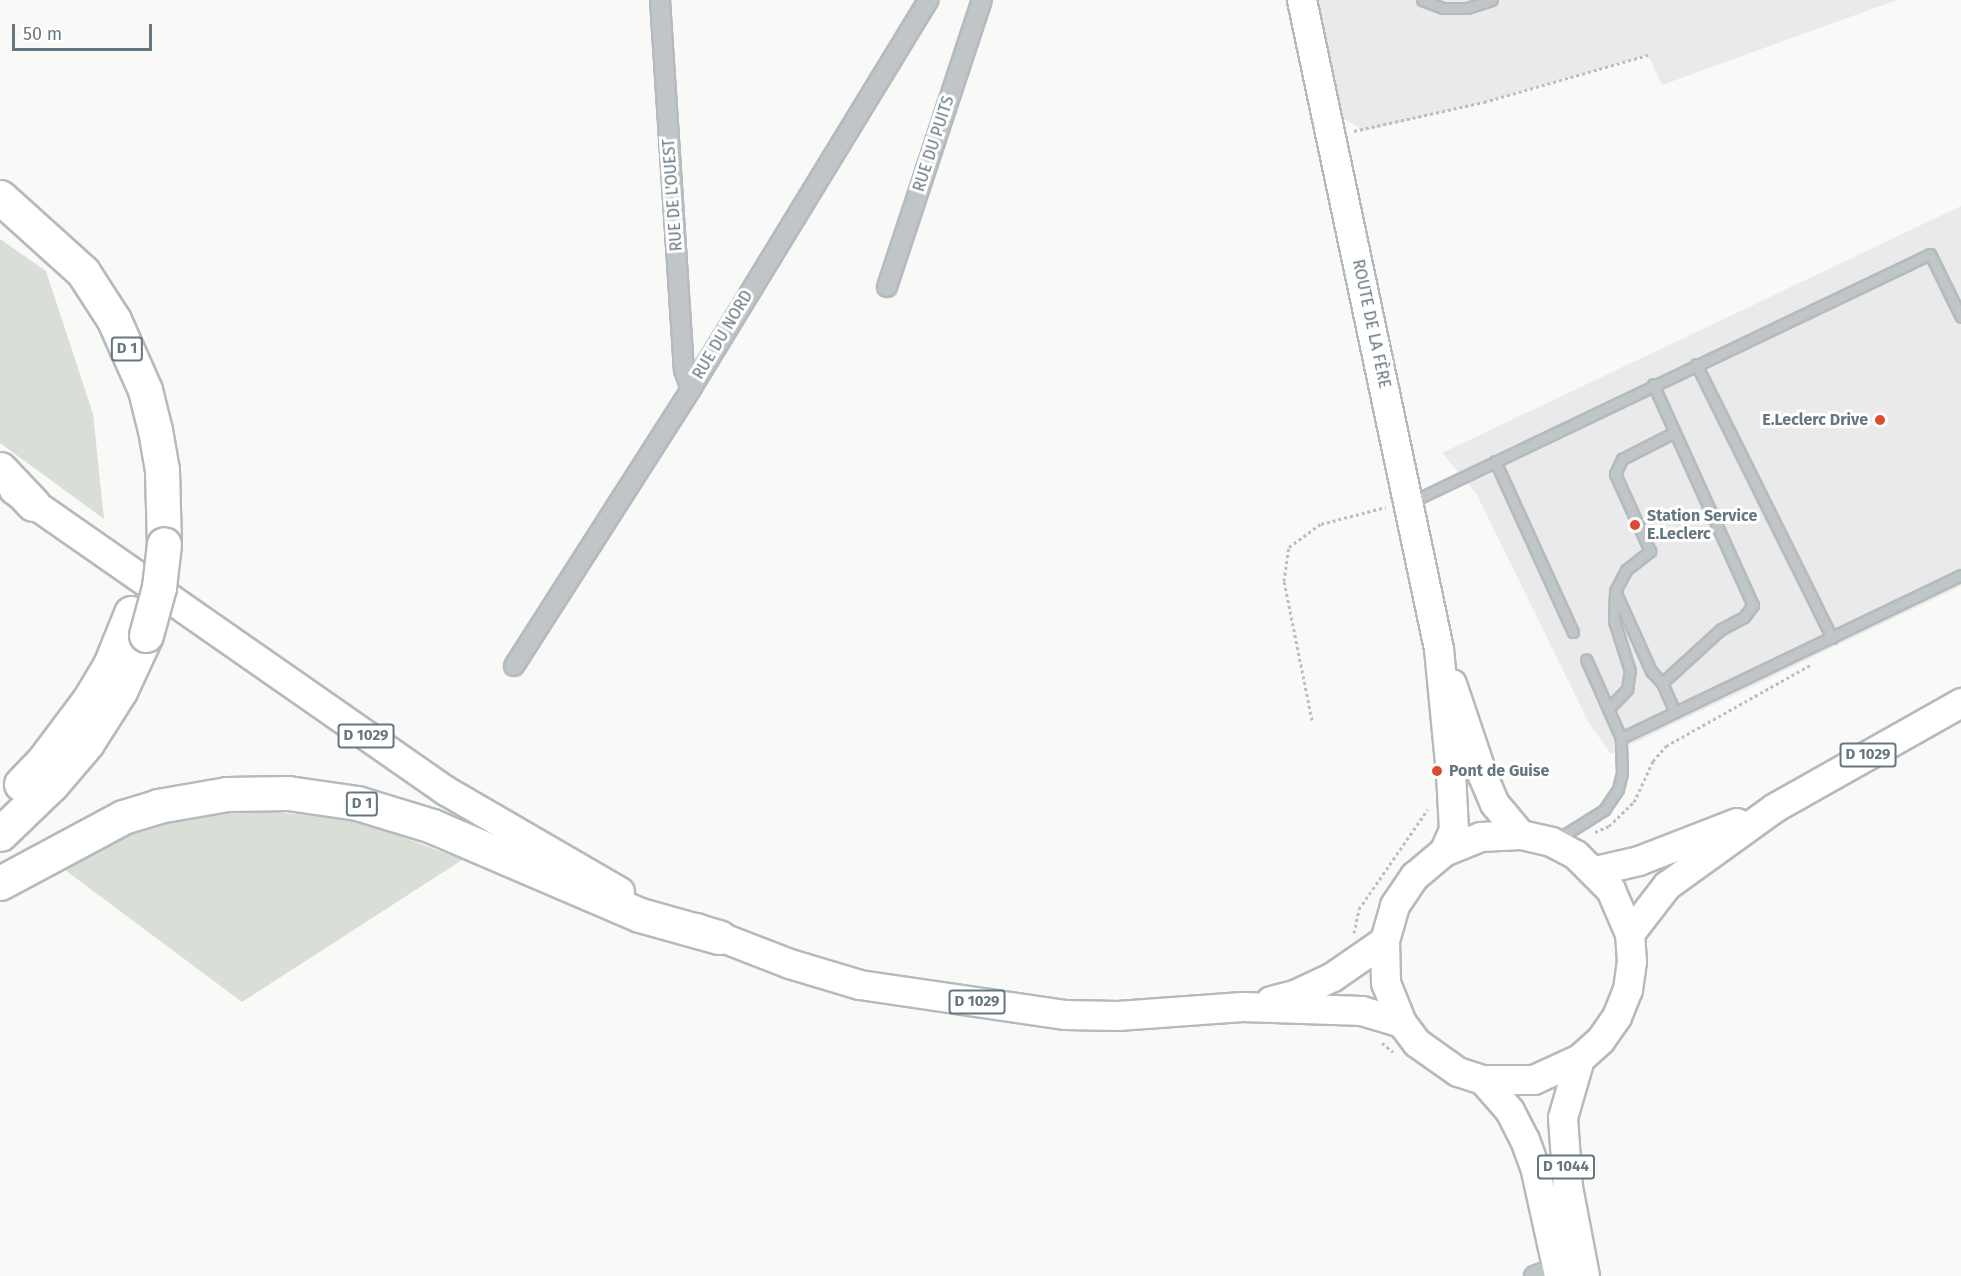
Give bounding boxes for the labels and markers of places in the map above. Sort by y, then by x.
place label: E.Leclerc Drive [1762,410,1868,430]
marker: E.Leclerc Drive [1873,413,1887,427]
place label: Station Service E.Leclerc [1647,506,1757,544]
marker: Station Service E.Leclerc [1628,518,1642,532]
place label: Pont de Guise [1449,761,1549,781]
marker: Pont de Guise [1430,764,1444,778]

